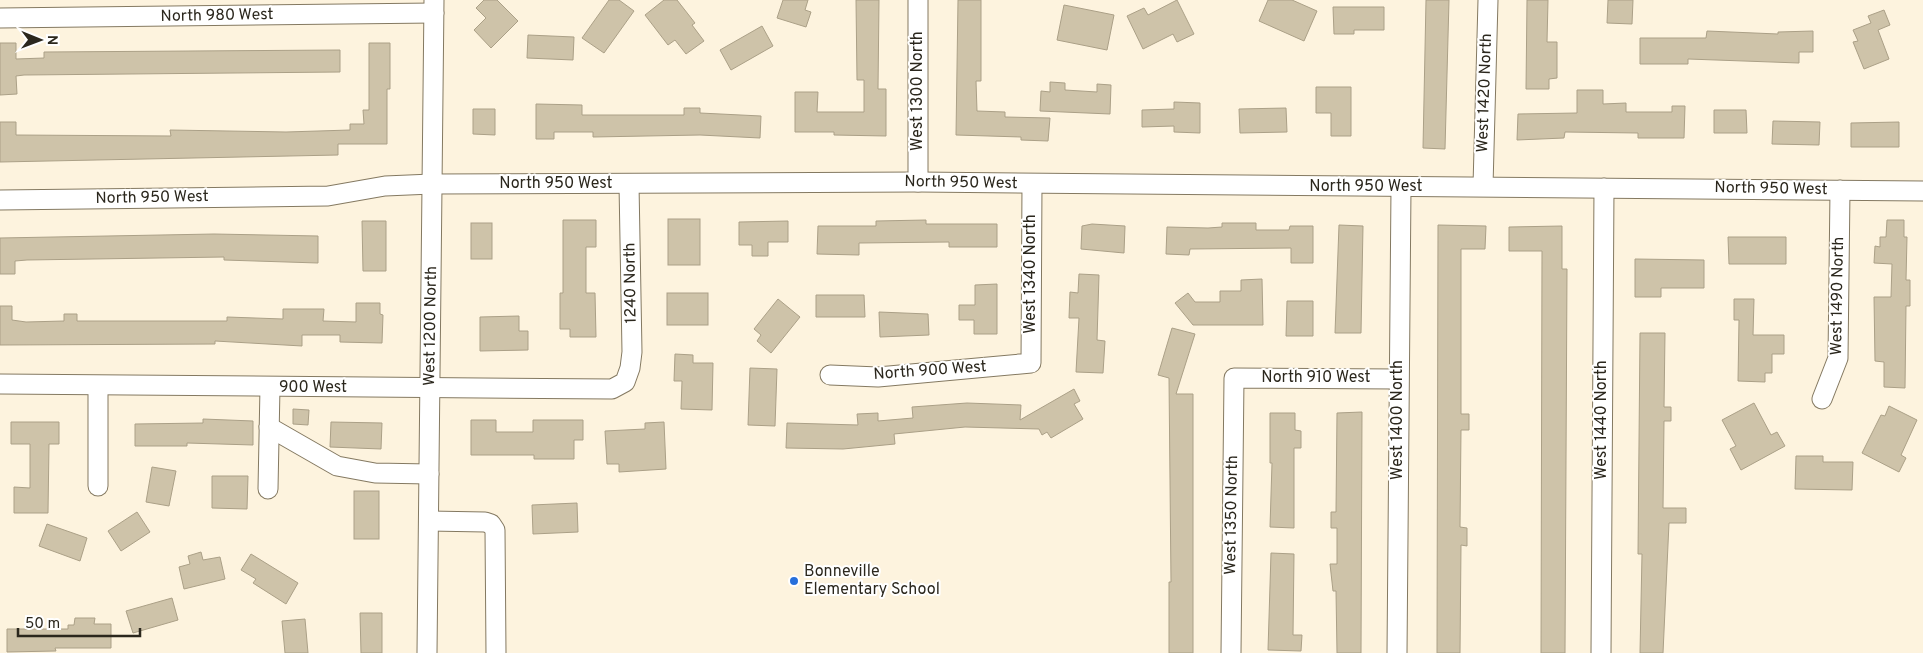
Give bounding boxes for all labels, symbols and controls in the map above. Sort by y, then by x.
street label: North 980 West [160,5,274,27]
north arrow [15,15,65,65]
street label: West 1300 North [908,31,928,151]
street label: West 1420 North [1473,33,1497,153]
text: N [43,35,60,45]
street label: North 950 West [904,172,1018,194]
street label: North 950 West [499,174,613,194]
street label: North 950 West [1309,177,1423,197]
street label: North 950 West [1714,178,1828,200]
street label: North 950 West [95,187,209,209]
street label: West 1340 North [1021,214,1041,334]
street label: West 1490 North [1827,236,1849,356]
street label: 1240 North [620,242,642,324]
street label: West 1200 North [420,266,442,386]
street label: North 900 West [873,357,987,385]
street label: West 1400 North [1388,360,1408,480]
street label: West 1440 North [1592,360,1612,480]
street label: North 910 West [1261,368,1371,388]
street label: 900 West [279,378,347,398]
street label: West 1350 North [1221,455,1243,575]
place label: Bonneville Elementary School [804,562,940,600]
marker: Bonneville Elementary School [788,575,800,587]
scale bar [18,606,140,638]
text: 50 m [25,615,60,634]

